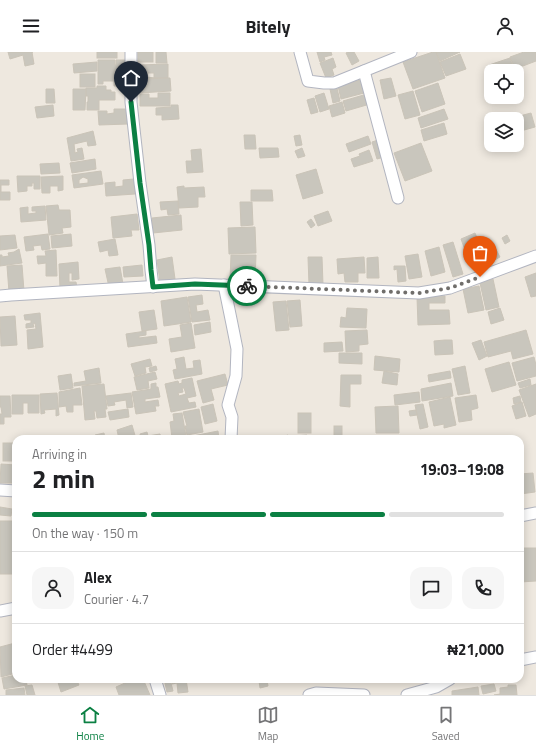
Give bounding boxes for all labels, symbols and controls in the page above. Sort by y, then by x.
text: Bitely [245,13,291,40]
icon: menu [20,15,42,37]
icon: person [494,15,516,37]
pin [114,61,148,102]
map controls [484,64,524,152]
button: locate [484,64,524,104]
icon: home [120,67,142,89]
button: layers [484,112,524,152]
pin [463,236,497,277]
icon: bag [469,242,491,264]
courier [227,266,267,306]
icon: bike [236,275,258,297]
text: Arriving in [32,444,87,464]
text: 19:03–19:08 [420,458,504,481]
text: 2 min [32,459,95,498]
text: On the way · 150 m [32,523,138,543]
text: Alex [84,566,112,589]
button: person [32,567,74,609]
button: chat [410,567,452,609]
button: phone [462,567,504,609]
text: Courier · 4.7 [84,589,149,609]
text: Order #4499 [32,638,113,661]
text: ₦21,000 [447,638,504,661]
tab: Home [76,704,104,744]
tab: Map [257,704,279,744]
tab: Saved [432,704,460,744]

